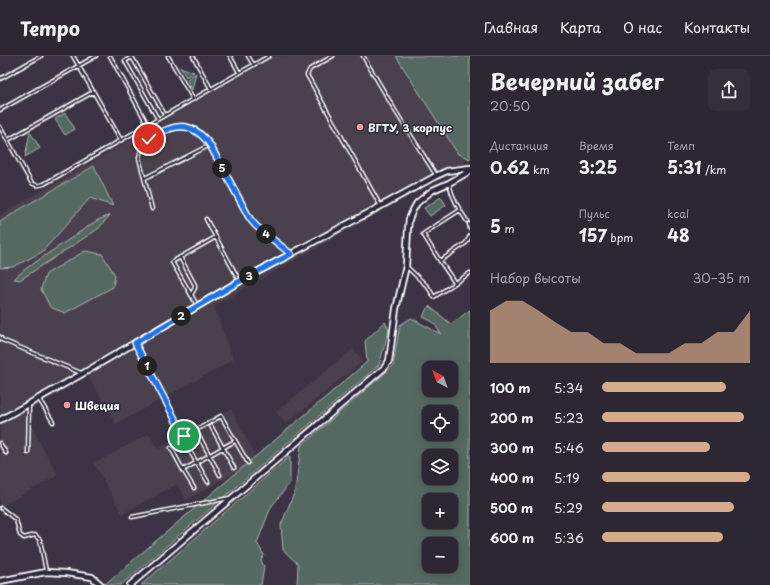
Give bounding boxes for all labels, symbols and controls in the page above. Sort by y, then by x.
text: Tempo [20,14,80,42]
text: Главная [484,17,538,38]
text: Карта [560,17,601,38]
text: О нас [623,17,662,38]
text: Контакты [684,17,750,38]
text: Вечерний забег [490,64,664,97]
button: share [708,69,750,111]
text: 20:50 [490,96,530,115]
place label: ВГТУ, 3 корпус [368,119,452,136]
pin [132,122,166,156]
marker: ВГТУ, 3 корпус [355,122,365,132]
icon: check [138,128,160,150]
text: Дистанция [490,137,548,154]
text: Время [579,137,614,154]
text: Темп [667,137,695,154]
text: 0.62 [490,154,529,180]
text: 3:25 [579,154,617,180]
text: 5:31 [667,154,702,180]
pin: 5 [212,158,232,178]
text: 5 [218,159,226,176]
text: km [529,161,550,178]
text: /km [702,161,726,178]
text: Пульс [579,205,610,222]
text: kcal [667,205,689,222]
text: 5 [490,213,501,239]
text: m [501,220,514,237]
text: 157 [579,222,607,248]
text: 48 [667,222,690,248]
pin: 4 [256,224,276,244]
text: 4 [262,225,270,242]
text: bpm [607,229,633,246]
pin: 3 [239,266,259,286]
text: 3 [245,267,253,284]
text: Набор высоты [490,268,581,287]
text: 30–35 m [693,268,750,287]
pin: 2 [171,306,191,326]
text: 2 [177,307,185,324]
pin: 1 [137,356,157,376]
text: 1 [144,357,150,374]
north arrow [422,361,458,397]
map controls [422,361,458,573]
text: 100 m [490,378,531,397]
text: 5:34 [554,378,583,397]
place label: Швеция [75,397,120,414]
marker: Швеция [62,400,72,410]
button: locate [422,405,458,441]
text: 200 m [490,408,534,427]
text: 5:23 [554,408,584,427]
pin [167,419,201,453]
icon: arrive [173,425,195,447]
text: 300 m [490,438,534,457]
text: 5:46 [554,438,584,457]
button: layers [422,449,458,485]
text: 400 m [490,468,534,487]
text: 5:19 [554,468,580,487]
button: + [422,493,458,529]
text: 500 m [490,498,533,517]
text: 5:29 [554,498,583,517]
text: 600 m [490,528,534,547]
text: 5:36 [554,528,584,547]
button: − [422,537,458,573]

